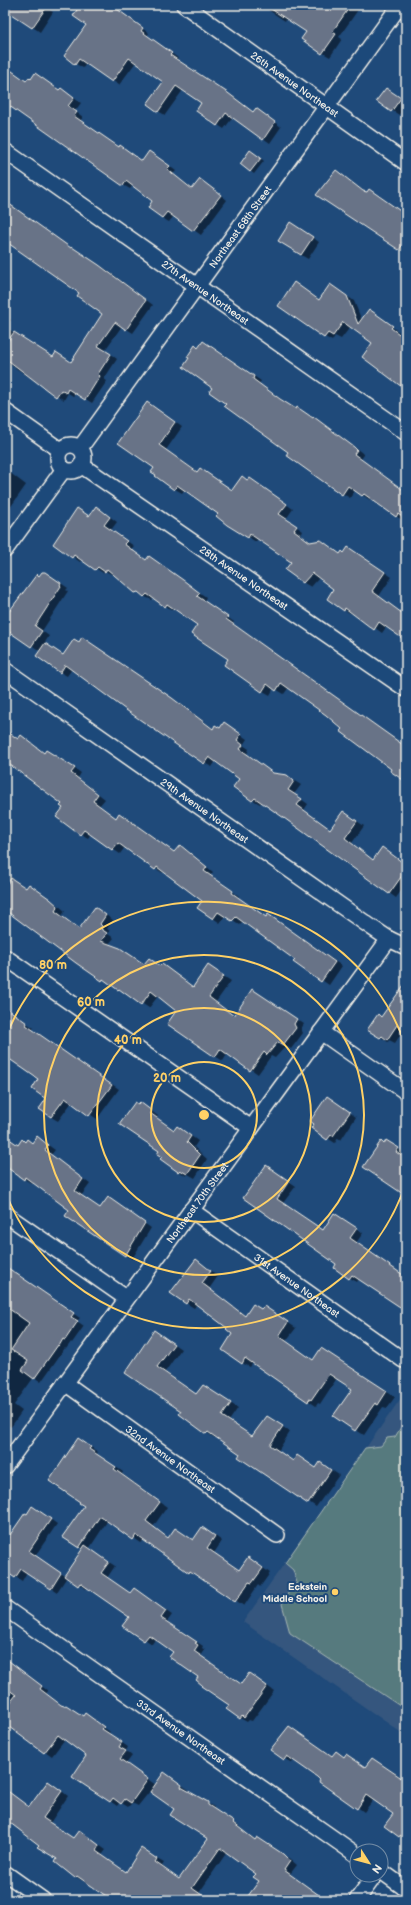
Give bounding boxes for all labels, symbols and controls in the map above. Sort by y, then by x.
street label: 26th Avenue Northeast [248,49,340,120]
street label: Northeast 68th Street [207,184,274,271]
street label: 27th Avenue Northeast [159,258,251,327]
street label: 28th Avenue Northeast [197,544,290,613]
street label: 29th Avenue Northeast [158,776,250,846]
text: 80 m [39,958,67,973]
text: 60 m [77,995,105,1010]
text: 40 m [114,1033,142,1048]
text: 20 m [153,1071,181,1086]
centre of rings [197,1108,211,1122]
street label: Northeast 70th Street [164,1160,231,1246]
street label: 31st Avenue Northeast [251,1251,342,1320]
street label: 32nd Avenue Northeast [123,1423,217,1496]
place label: Eckstein Middle School [262,1581,327,1605]
marker: Eckstein Middle School [330,1587,340,1597]
street label: 33rd Avenue Northeast [134,1697,227,1768]
north arrow [349,1843,389,1883]
text: N [369,1861,384,1876]

